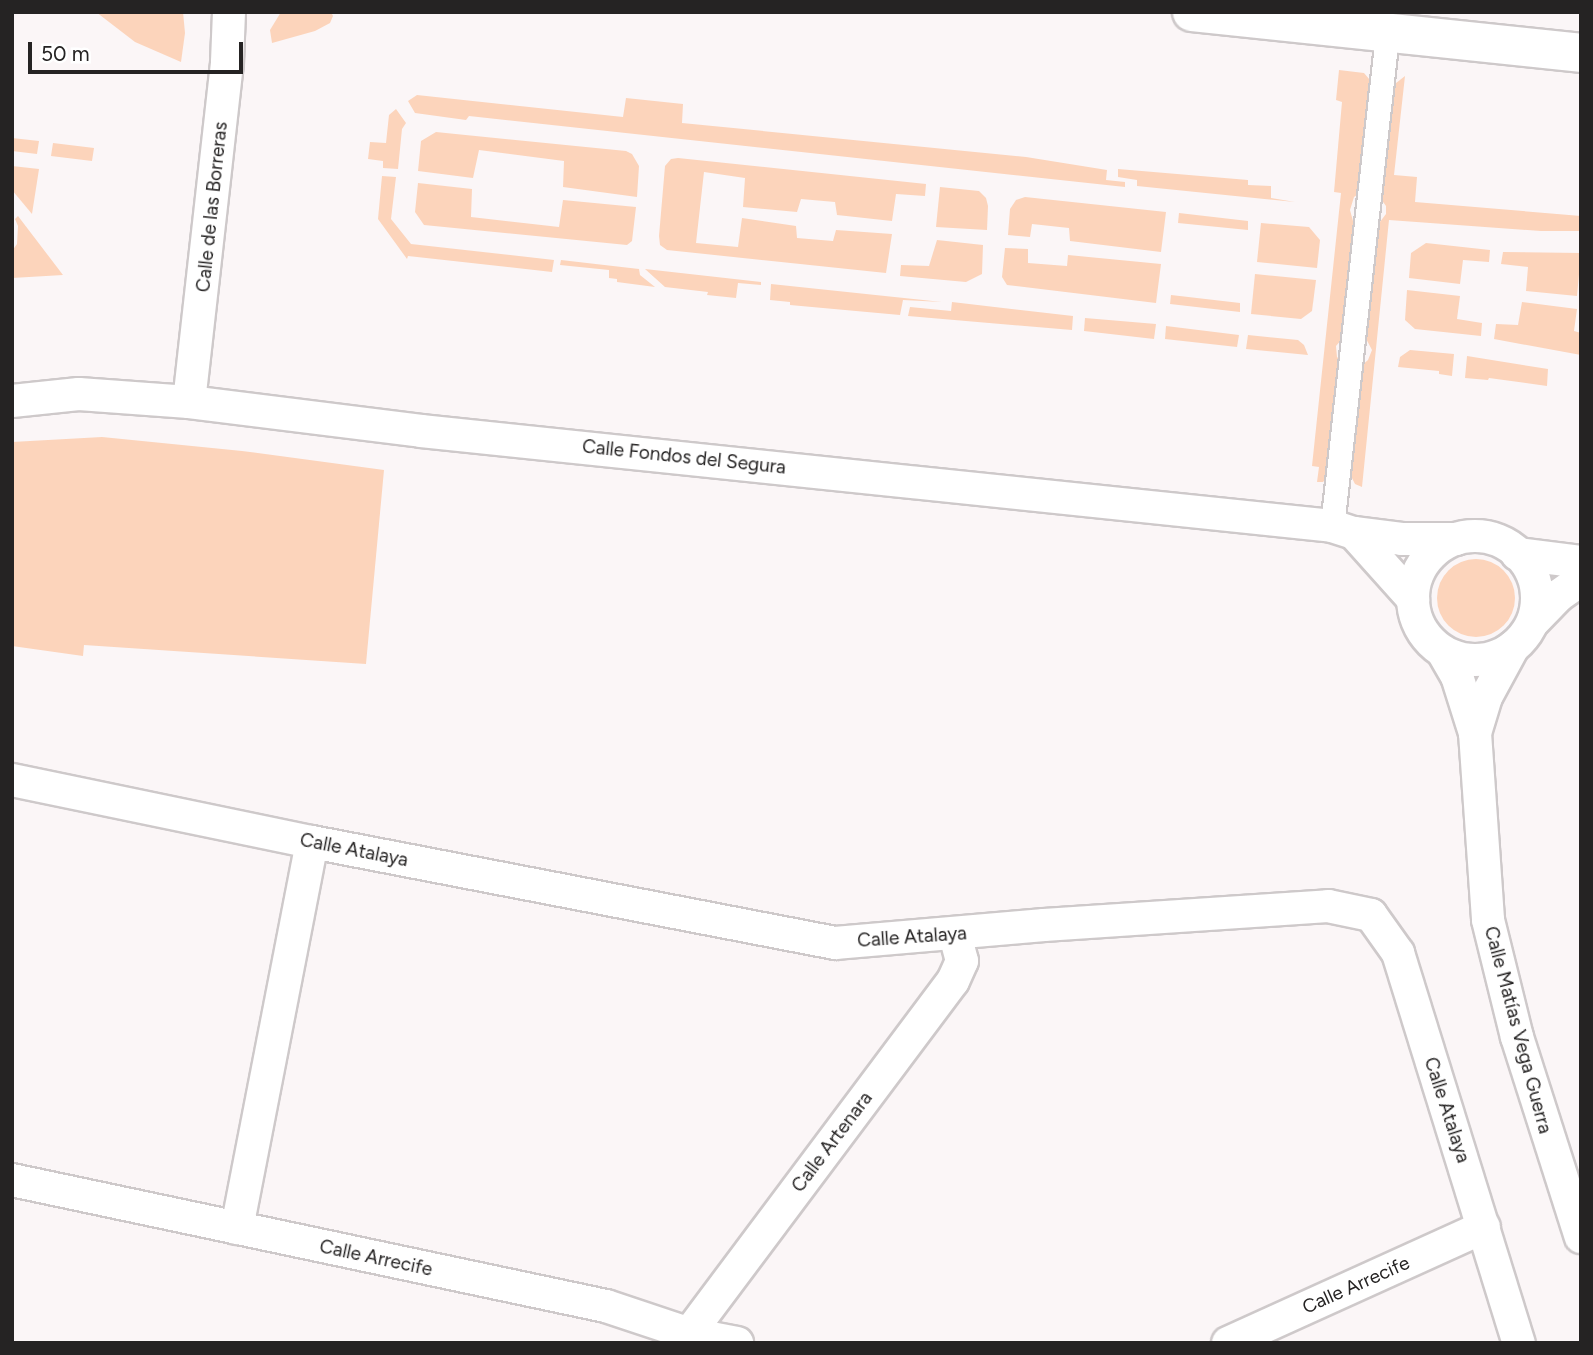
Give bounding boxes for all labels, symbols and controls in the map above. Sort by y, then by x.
scale bar [32,28,247,72]
text: 50 m [41,41,90,66]
street label: Calle de las Borreras [192,121,232,293]
street label: Calle Fondos del Segura [581,435,787,479]
street label: Calle Atalaya [298,828,410,872]
street label: Calle Atalaya [856,922,968,952]
street label: Calle Matías Vega Guerra [1479,924,1557,1136]
street label: Calle Atalaya [1419,1054,1475,1166]
street label: Calle Artenara [787,1087,877,1197]
street label: Calle Arrecife [317,1235,435,1281]
street label: Calle Arrecife [1299,1251,1413,1319]

